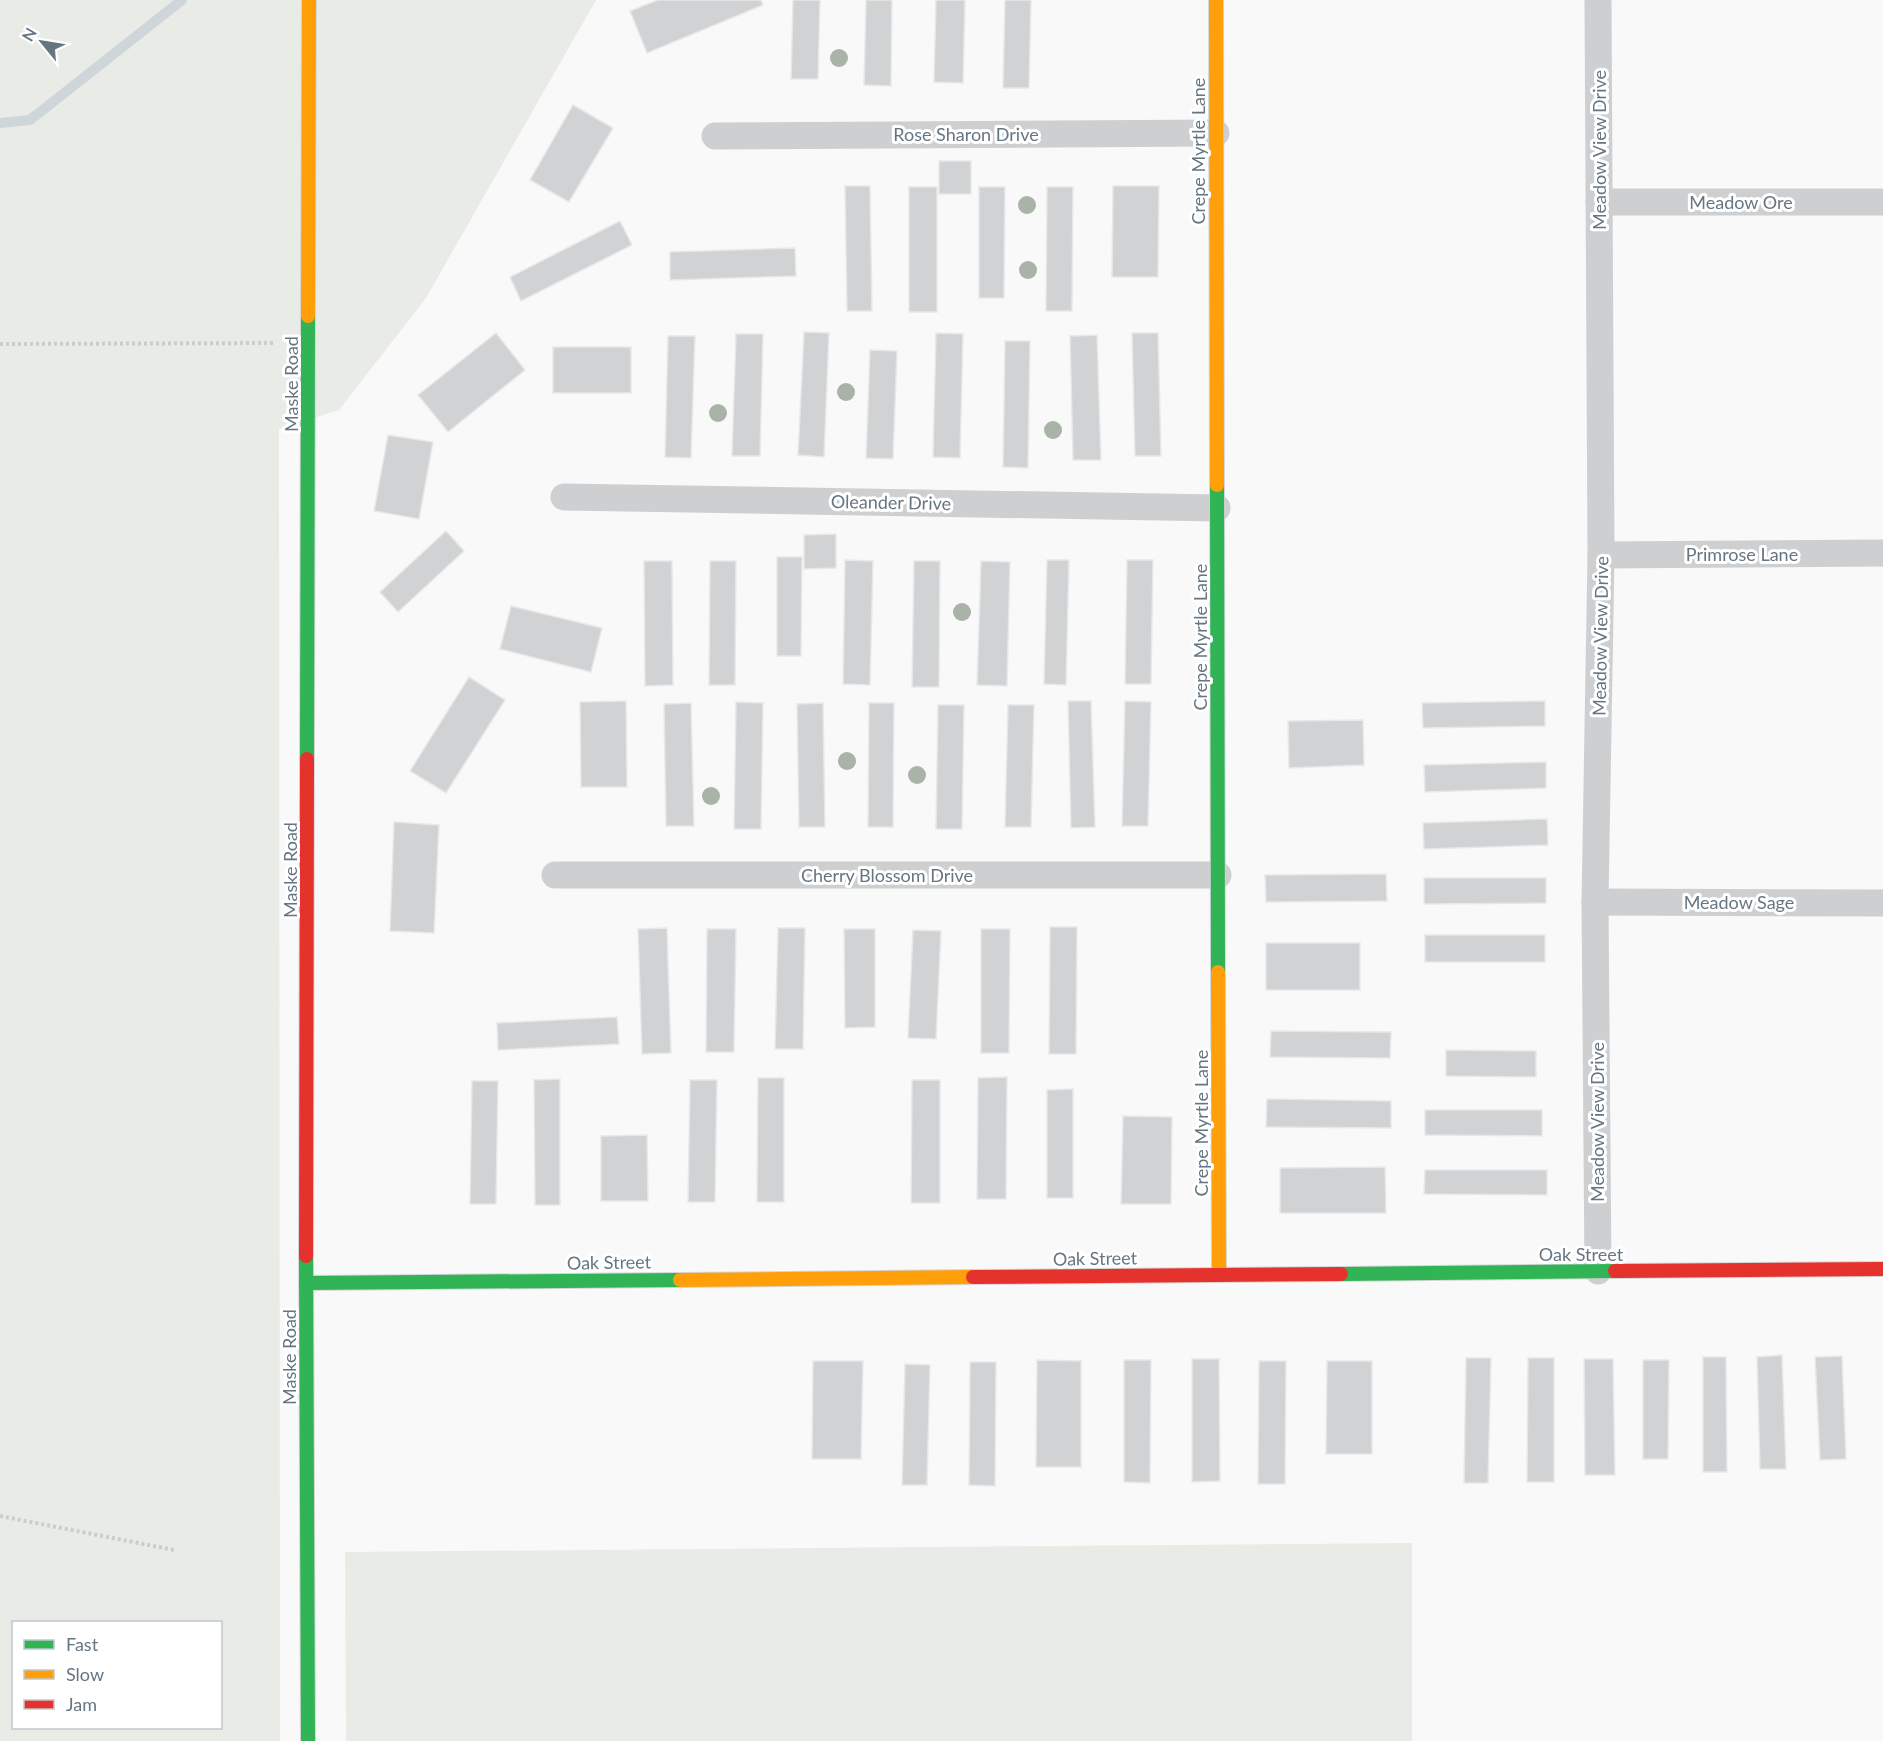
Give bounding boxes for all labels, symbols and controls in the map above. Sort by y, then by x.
north arrow [12,12,72,72]
text: N [17,24,40,44]
street label: Meadow View Drive [1588,70,1610,230]
street label: Crepe Myrtle Lane [1187,78,1209,224]
street label: Rose Sharon Drive [893,123,1039,145]
street label: Meadow Ore [1689,191,1793,213]
street label: Maske Road [280,336,302,432]
street label: Oleander Drive [831,490,951,514]
street label: Primrose Lane [1686,543,1798,565]
street label: Meadow View Drive [1588,556,1612,716]
street label: Crepe Myrtle Lane [1189,564,1211,710]
street label: Maske Road [279,822,301,918]
street label: Cherry Blossom Drive [801,864,973,886]
street label: Meadow Sage [1684,891,1794,913]
street label: Meadow View Drive [1586,1042,1608,1202]
street label: Crepe Myrtle Lane [1190,1050,1212,1196]
street label: Oak Street [1539,1243,1624,1265]
street label: Oak Street [1053,1246,1138,1270]
street label: Oak Street [567,1250,652,1274]
street label: Maske Road [278,1309,300,1405]
legend [12,1621,222,1729]
text: Fast [66,1633,99,1655]
text: Slow [66,1663,104,1685]
text: Jam [66,1693,97,1715]

